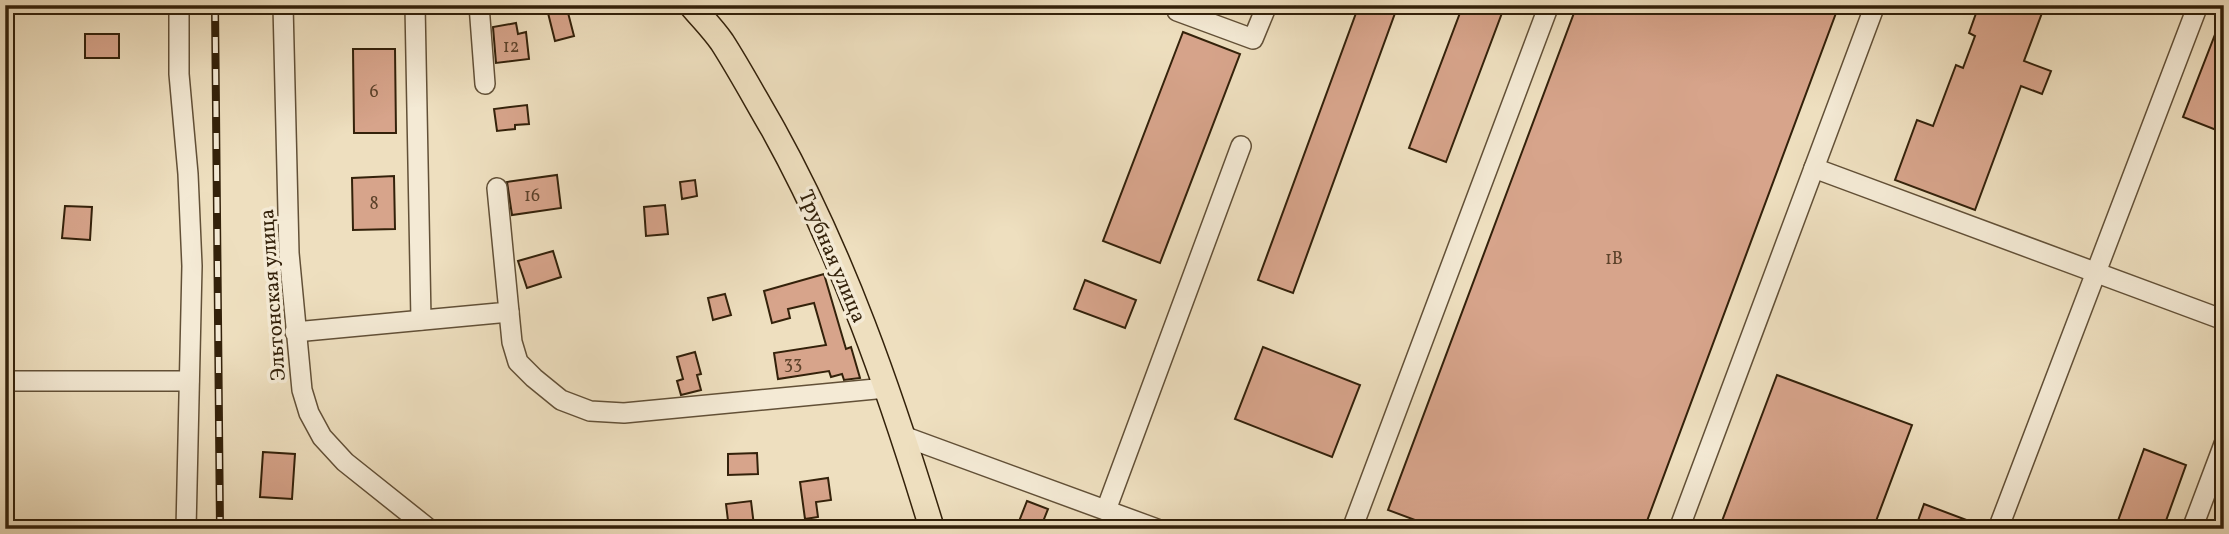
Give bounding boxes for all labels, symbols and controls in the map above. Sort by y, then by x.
house number: 12 [503,35,519,60]
house number: 6 [369,80,379,105]
house number: 16 [524,184,540,209]
street label: Трубная улица [791,186,873,328]
house number: 8 [369,192,379,217]
street label: Эльтонская улица [253,208,294,382]
house number: 1В [1605,247,1623,272]
house number: 33 [784,352,802,377]

